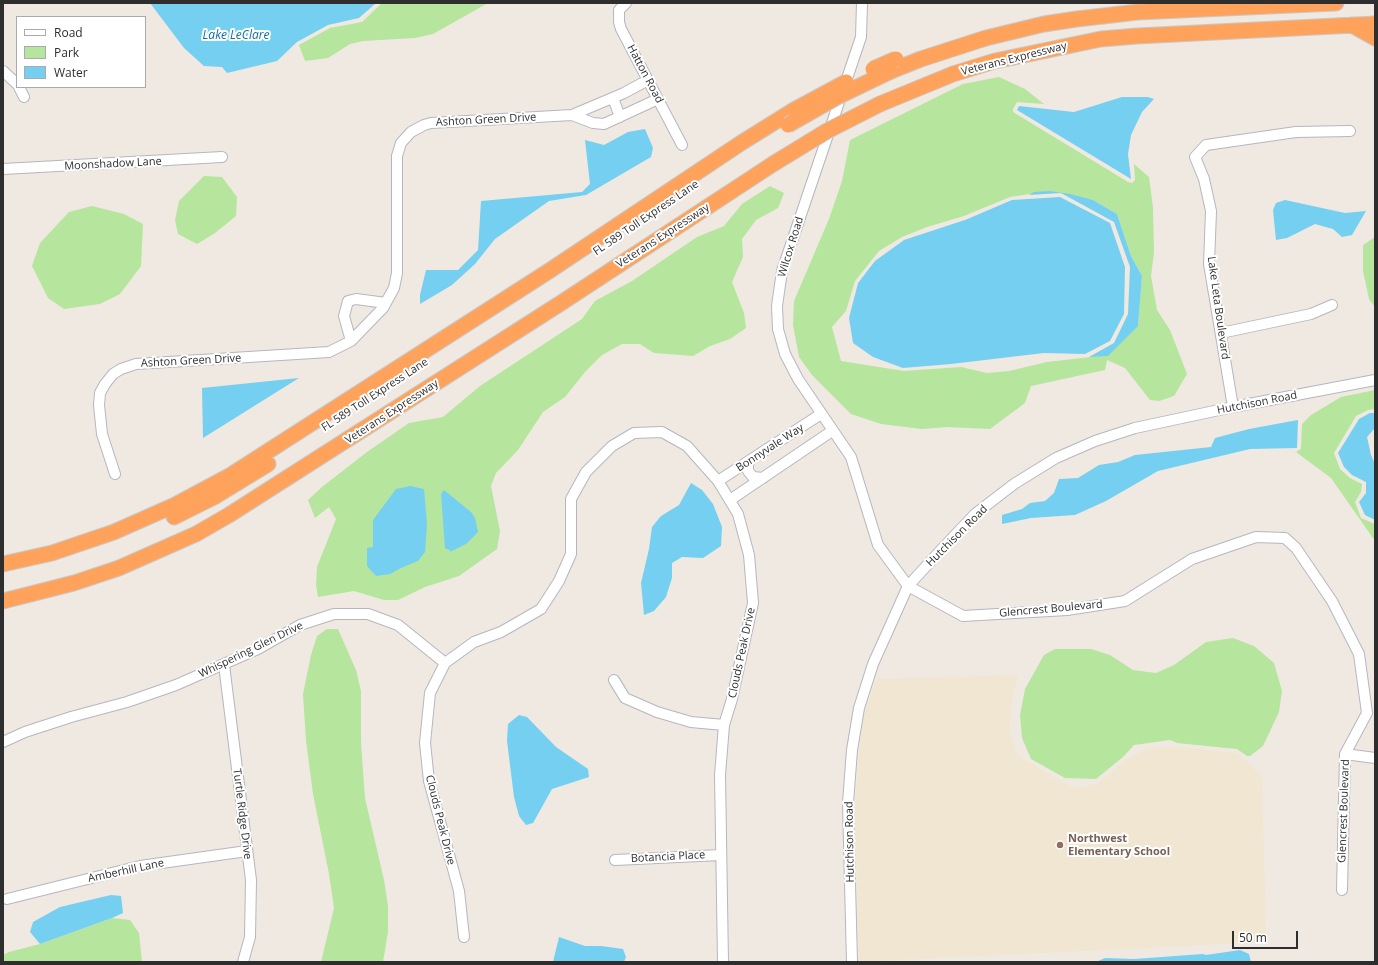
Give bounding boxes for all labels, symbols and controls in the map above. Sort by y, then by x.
legend [16,16,146,88]
text: Road [54,24,83,41]
water label: Lake LeClare [203,29,269,43]
street label: Veterans Expressway [960,40,1068,78]
street label: Hatton Road [624,42,666,106]
text: Park [54,44,79,61]
text: Water [54,64,88,81]
street label: Ashton Green Drive [435,111,537,129]
street label: Moonshadow Lane [64,155,162,173]
street label: FL 589 Toll Express Lane [591,178,701,258]
street label: Veterans Expressway [614,201,712,271]
street label: Wilcox Road [776,215,806,279]
street label: Lake Leta Boulevard [1204,256,1232,360]
street label: Ashton Green Drive [140,352,242,370]
street label: FL 589 Toll Express Lane [319,356,431,434]
street label: Veterans Expressway [343,377,441,447]
street label: Hutchison Road [1216,389,1298,417]
street label: Bonnyvale Way [734,421,806,475]
street label: Hutchison Road [924,503,990,569]
street label: Glencrest Boulevard [999,598,1103,620]
street label: Clouds Peak Drive [726,606,758,700]
street label: Whispering Glen Drive [197,619,305,681]
street label: Glencrest Boulevard [1336,759,1352,863]
street label: Turtle Ridge Drive [230,768,254,860]
street label: Clouds Peak Drive [422,774,458,866]
street label: Hutchison Road [843,801,857,883]
place label: Northwest Elementary School [1068,832,1170,858]
marker: Northwest Elementary School [1055,840,1065,850]
street label: Botancia Place [630,848,706,866]
street label: Amberhill Lane [87,857,165,885]
scale bar [1234,923,1300,949]
text: 50 m [1239,929,1267,946]

